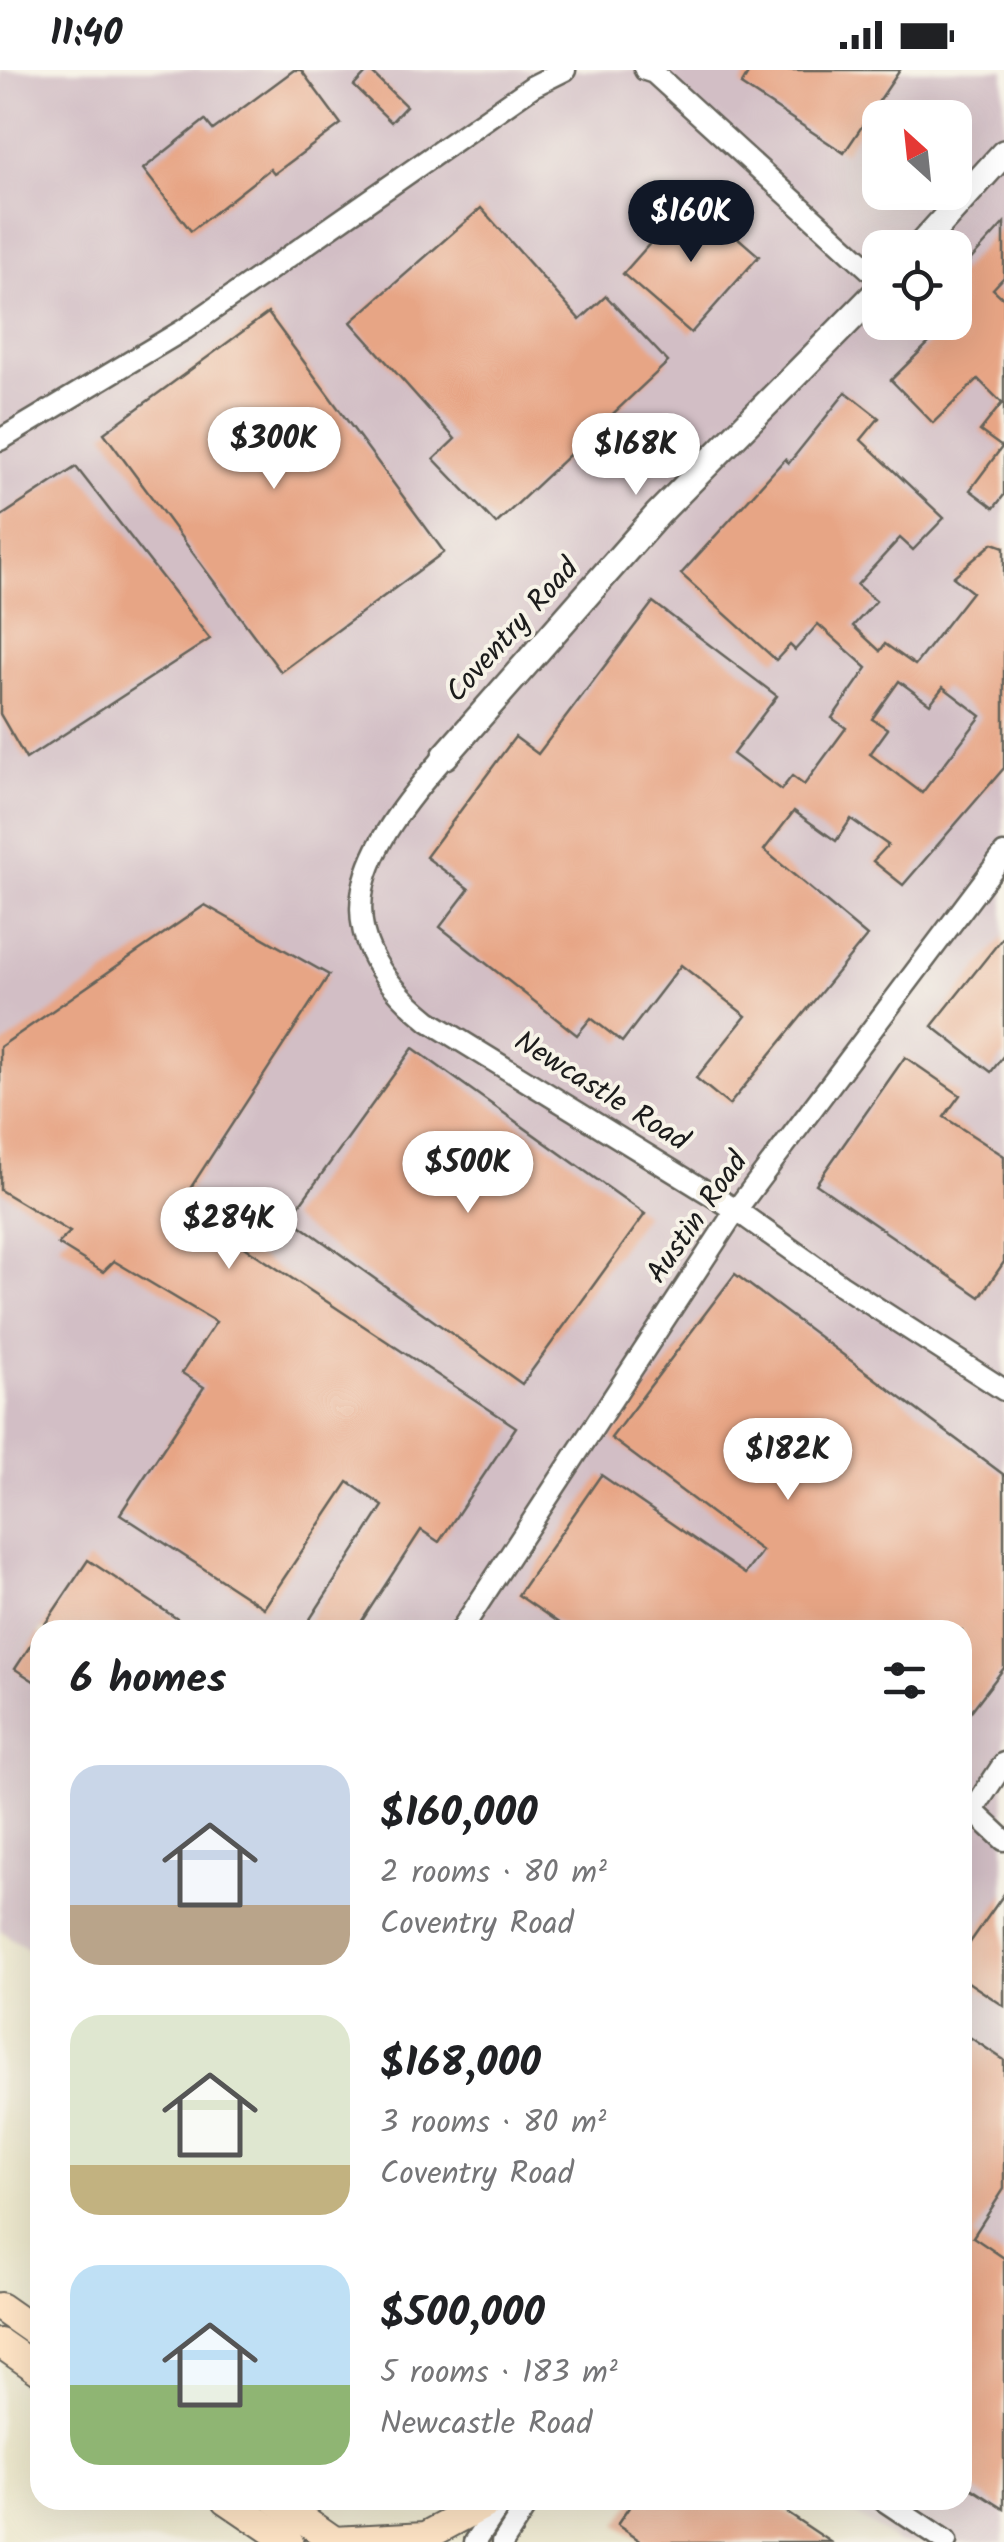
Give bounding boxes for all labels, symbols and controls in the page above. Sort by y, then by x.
text: 11:40 [50,5,123,65]
north arrow [862,100,972,210]
map controls [862,100,972,340]
pin: $160K [621,180,761,265]
text: $160K [650,187,732,238]
button: locate [862,230,972,340]
pin: $300K [204,407,344,492]
pin: $168K [566,413,706,498]
text: $300K [230,414,318,465]
text: $168K [594,420,678,471]
street label: Coventry Road [434,547,592,714]
street label: Newcastle Road [504,1019,699,1166]
pin: $500K [398,1131,538,1216]
text: $500K [424,1138,512,1189]
street label: Austin Road [635,1141,762,1294]
pin: $284K [159,1187,299,1272]
text: $284K [182,1194,276,1245]
pin: $182K [718,1418,858,1503]
text: $182K [745,1425,831,1476]
text: 6 homes [70,1647,226,1714]
icon: filters [877,1653,932,1708]
text: $160,000 [380,1781,538,1848]
icon: home [150,1805,270,1925]
text: 2 rooms · 80 m² [380,1848,607,1899]
text: Coventry Road [380,1899,574,1950]
text: $168,000 [380,2031,541,2098]
icon: home [150,2055,270,2175]
text: 3 rooms · 80 m² [380,2098,606,2149]
text: Coventry Road [380,2149,574,2200]
text: $500,000 [380,2281,545,2348]
icon: home [150,2305,270,2425]
text: 5 rooms · 183 m² [380,2348,618,2399]
text: Newcastle Road [380,2399,592,2450]

